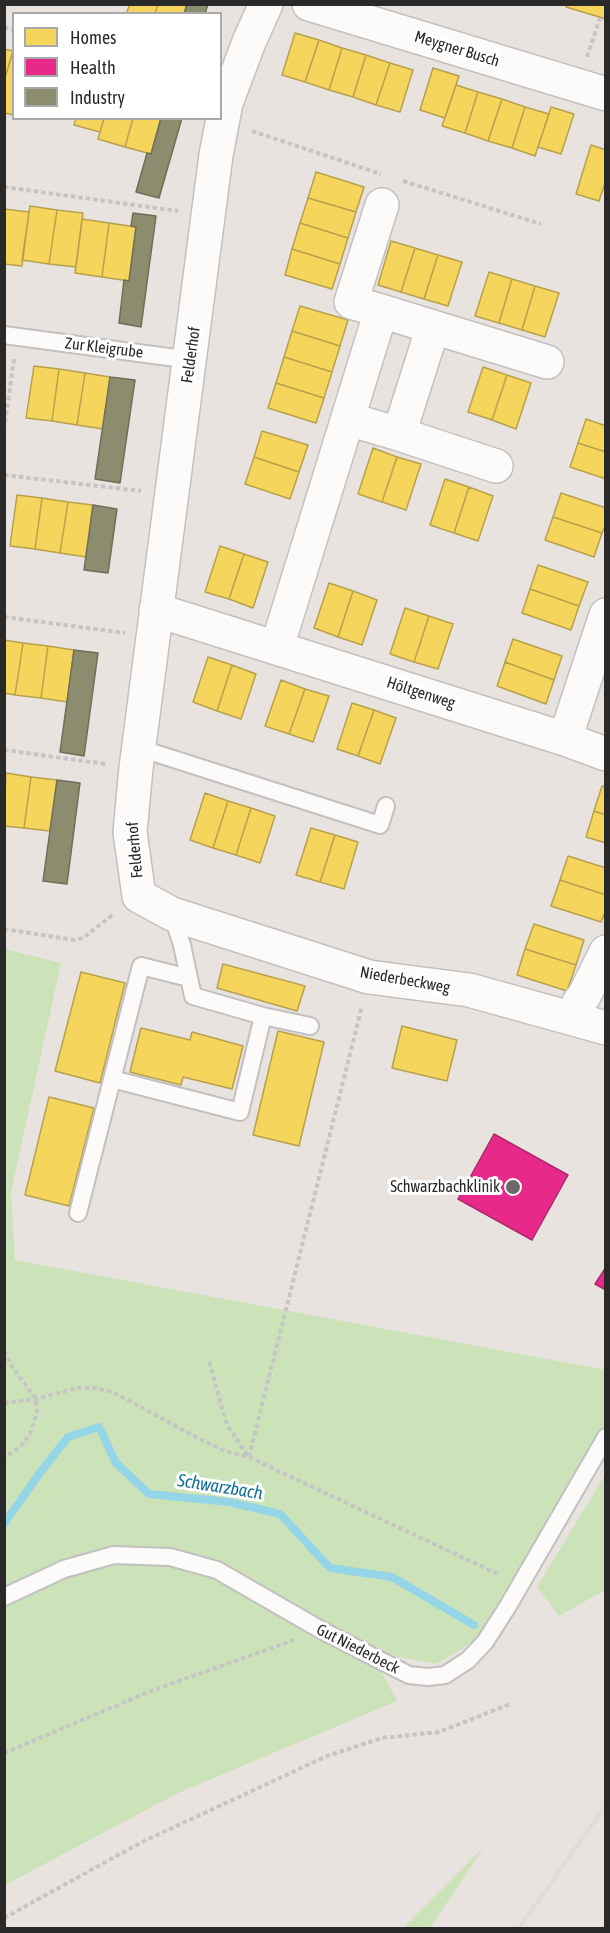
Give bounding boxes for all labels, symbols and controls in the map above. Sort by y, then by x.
legend [12,12,222,120]
text: Homes [70,27,116,48]
street label: Meygner Busch [412,27,502,71]
text: Health [70,57,116,78]
text: Industry [70,87,125,108]
street label: Felderhof [178,326,204,384]
street label: Zur Kleigrube [64,334,144,362]
street label: Höltgenweg [384,673,458,713]
street label: Felderhof [123,821,147,879]
street label: Niederbeckweg [358,963,452,997]
place label: Schwarzbachklinik [390,1177,500,1197]
marker: Schwarzbachklinik [504,1178,522,1196]
water label: Schwarzbach [176,1470,264,1504]
street label: Gut Niederbeck [313,1620,403,1678]

